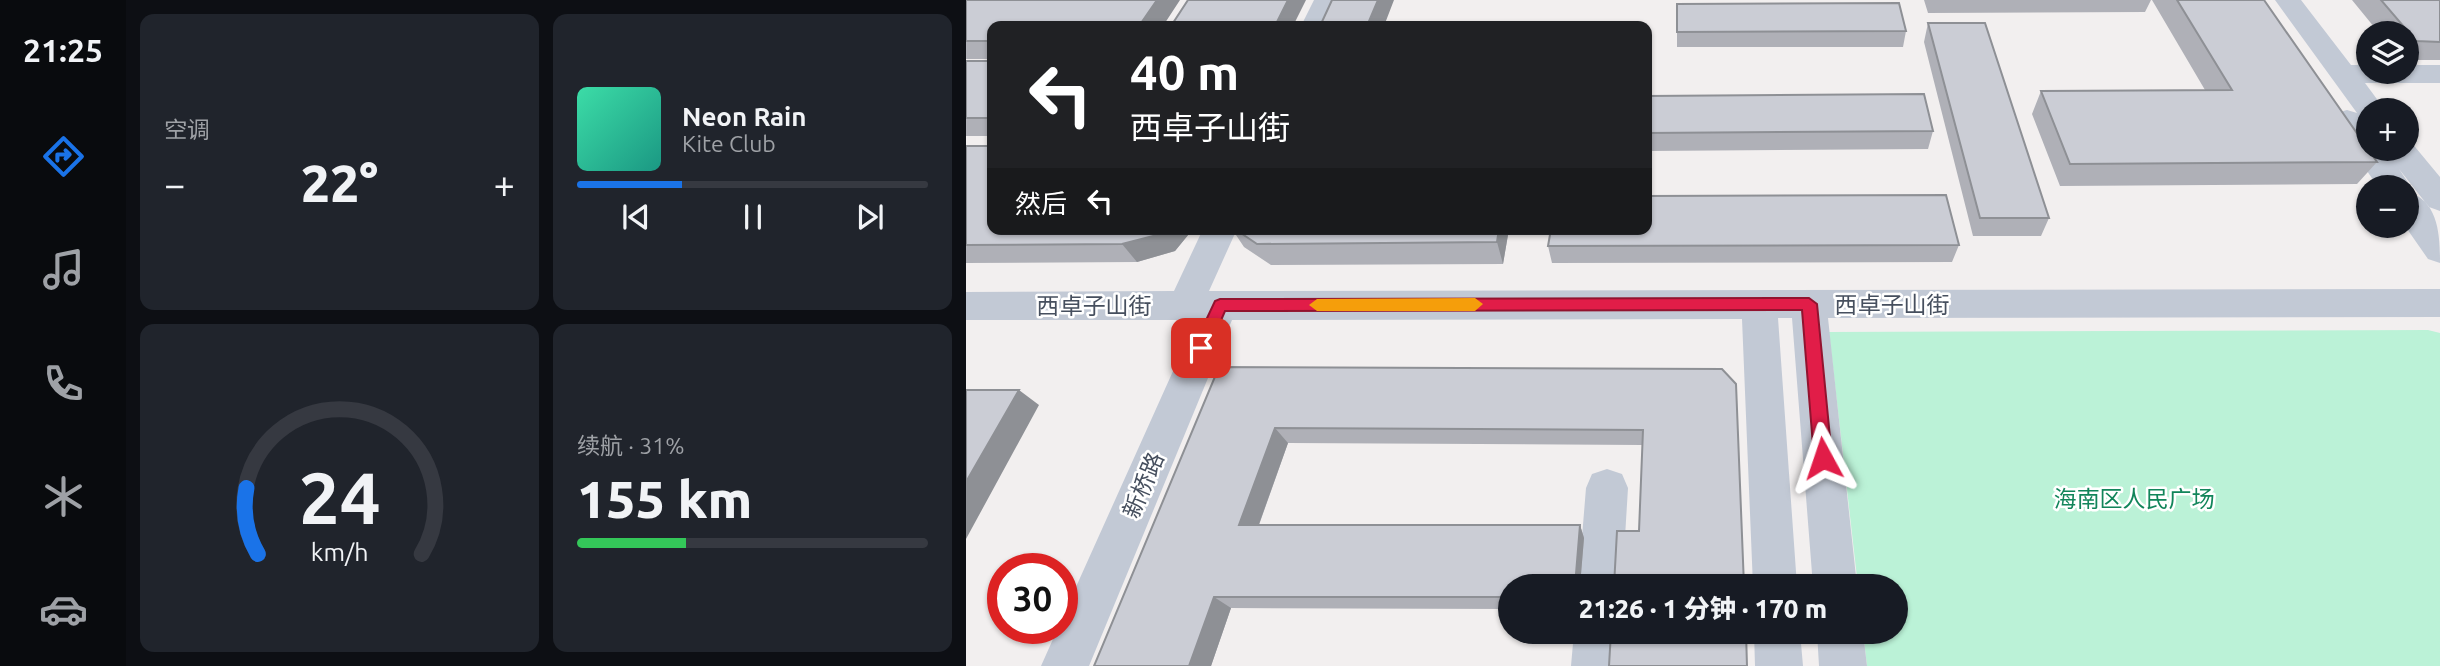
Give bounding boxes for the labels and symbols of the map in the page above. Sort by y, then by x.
street label: 西卓子山街 [1835,292,1950,317]
street label: 西卓子山街 [1037,293,1152,318]
pin [1171,318,1231,378]
position arrow [1786,421,1860,495]
street label: 新桥路 [1118,448,1168,522]
park label: 海南区人民广场 [2054,486,2215,511]
speed limit sign: 30 [987,553,1078,644]

